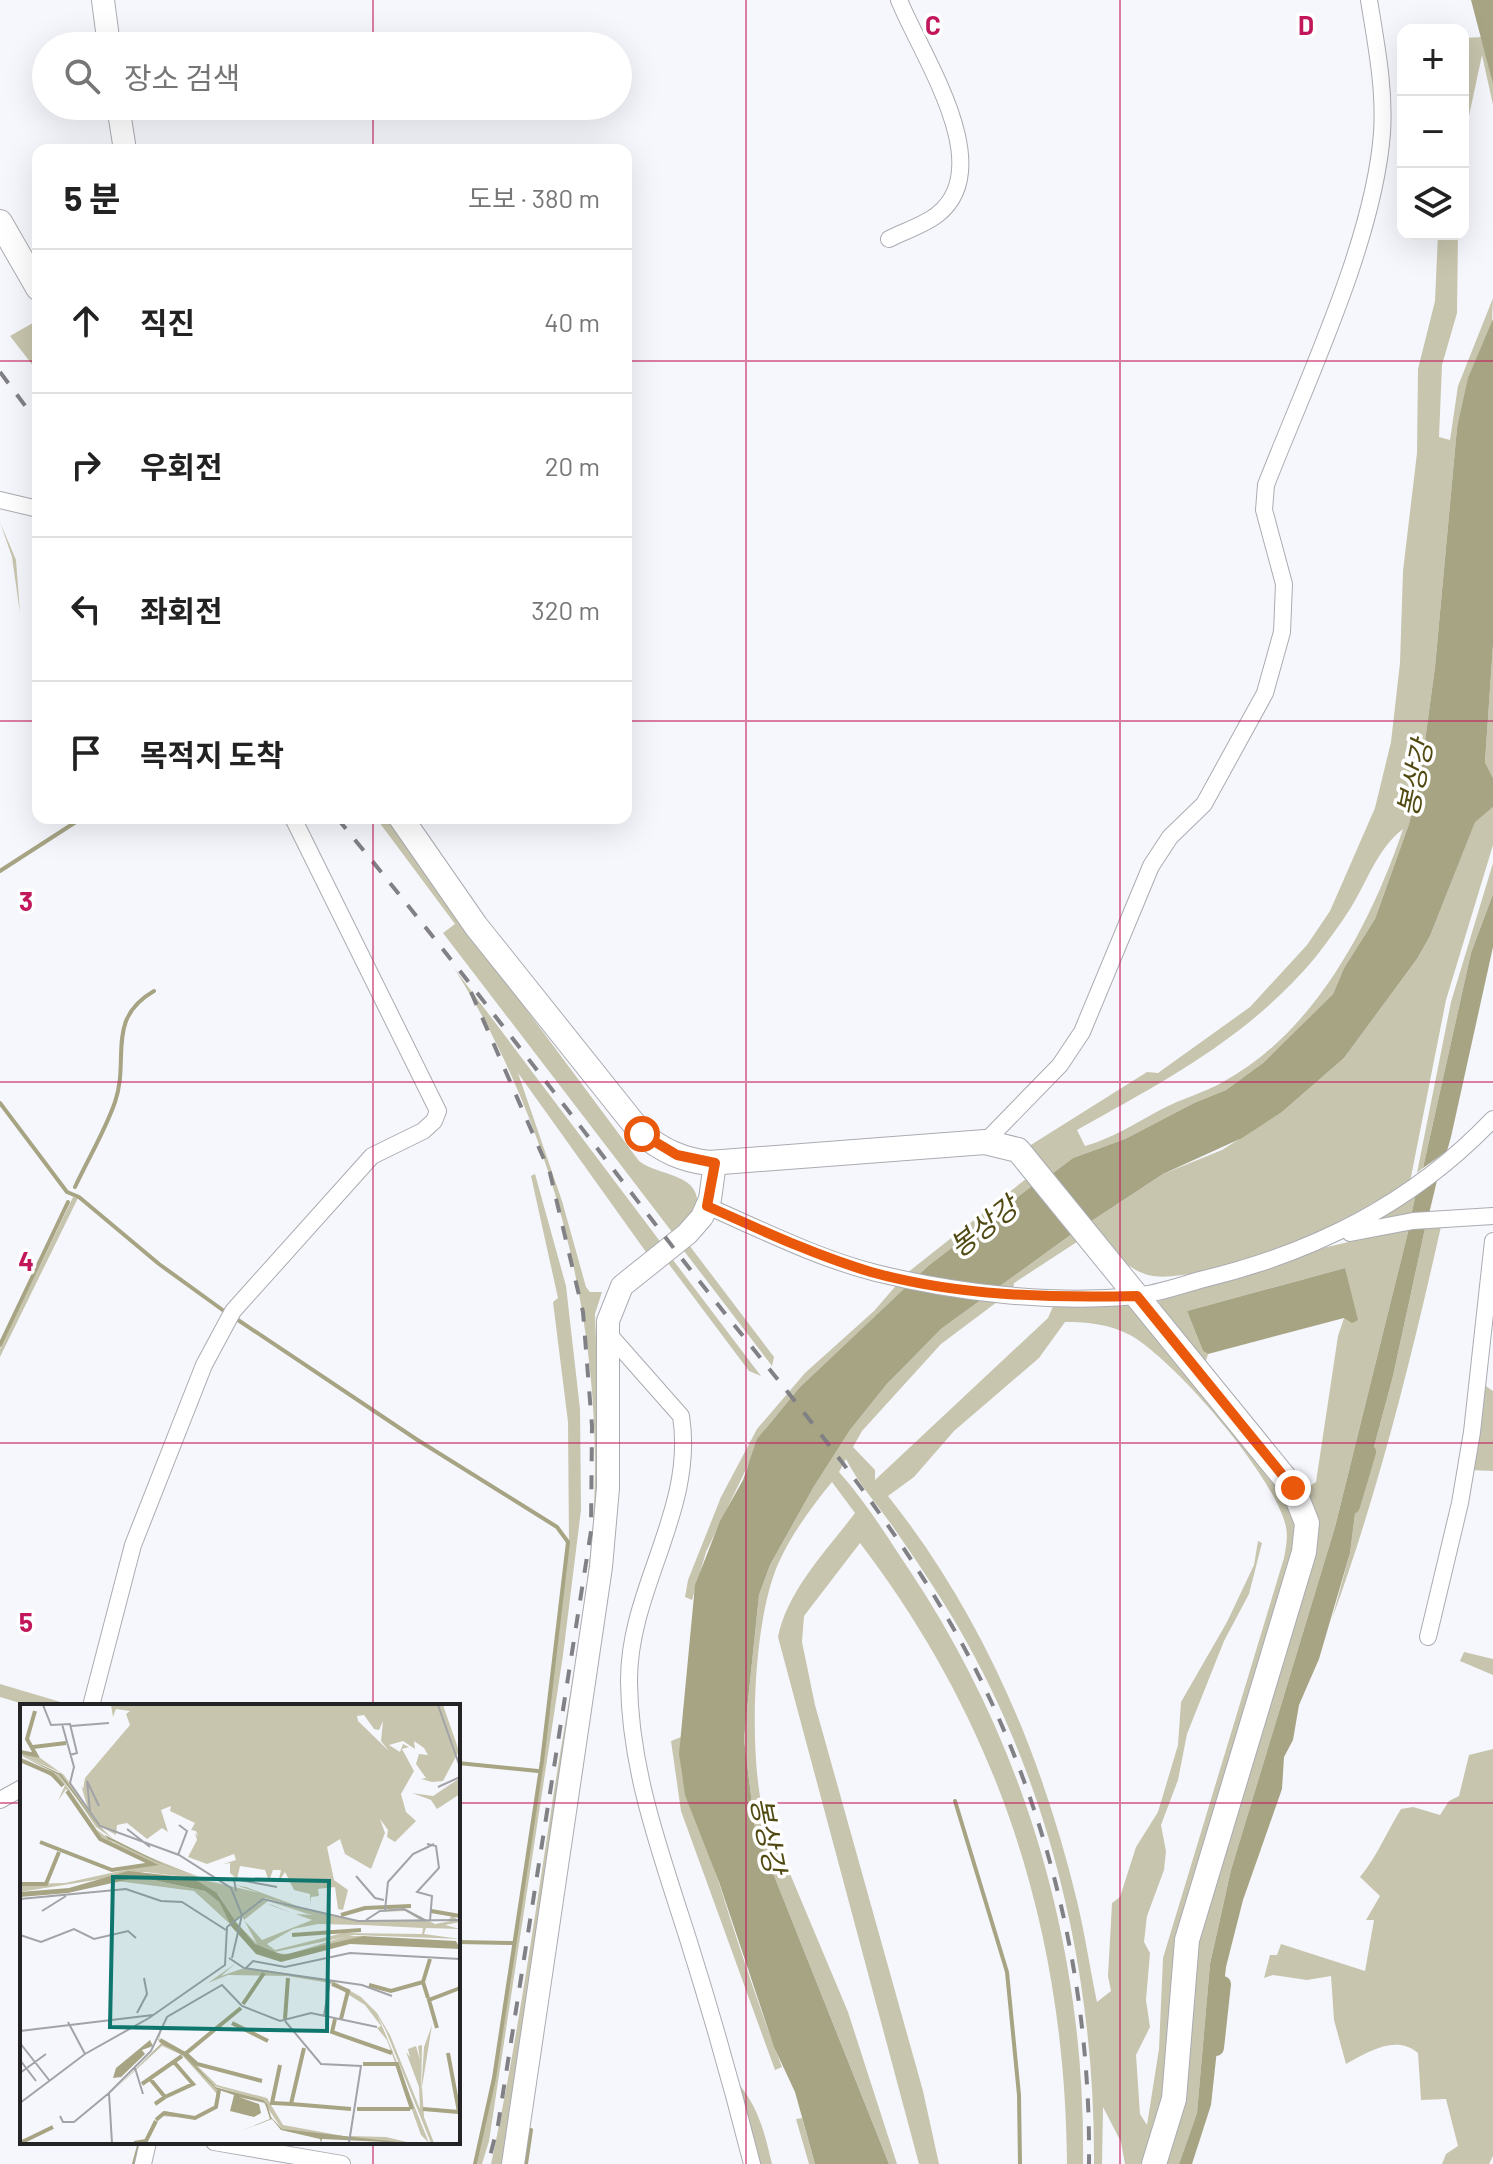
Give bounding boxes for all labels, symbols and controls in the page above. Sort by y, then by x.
text: C [925,9,941,40]
text: D [1298,9,1314,40]
map controls [1397,24,1469,240]
button: + [1397,24,1469,96]
search box [32,32,632,120]
icon: search [60,54,104,98]
text: 장소 검색 [124,59,240,95]
button: − [1397,96,1469,168]
button: layers [1397,168,1469,240]
text: 5 분 [64,177,120,218]
text: 도보 · 380 m [468,182,600,213]
icon: ahead [64,299,108,343]
text: 직진 [140,304,195,340]
text: 40 m [544,306,600,337]
icon: right [64,443,108,487]
text: 우회전 [140,448,223,484]
text: 20 m [545,450,600,481]
icon: left [64,587,108,631]
text: 좌회전 [140,592,223,628]
text: 320 m [531,594,600,625]
icon: arrive [64,731,108,775]
water label: 봉상강 [1389,734,1439,819]
text: 목적지 도착 [140,736,284,772]
text: 3 [19,885,33,916]
route start [624,1116,660,1152]
water label: 봉상강 [942,1187,1026,1263]
text: 4 [18,1245,34,1276]
route end [1275,1470,1311,1506]
text: 5 [19,1606,33,1637]
inset map [20,1704,460,2144]
water label: 봉상강 [745,1794,794,1879]

